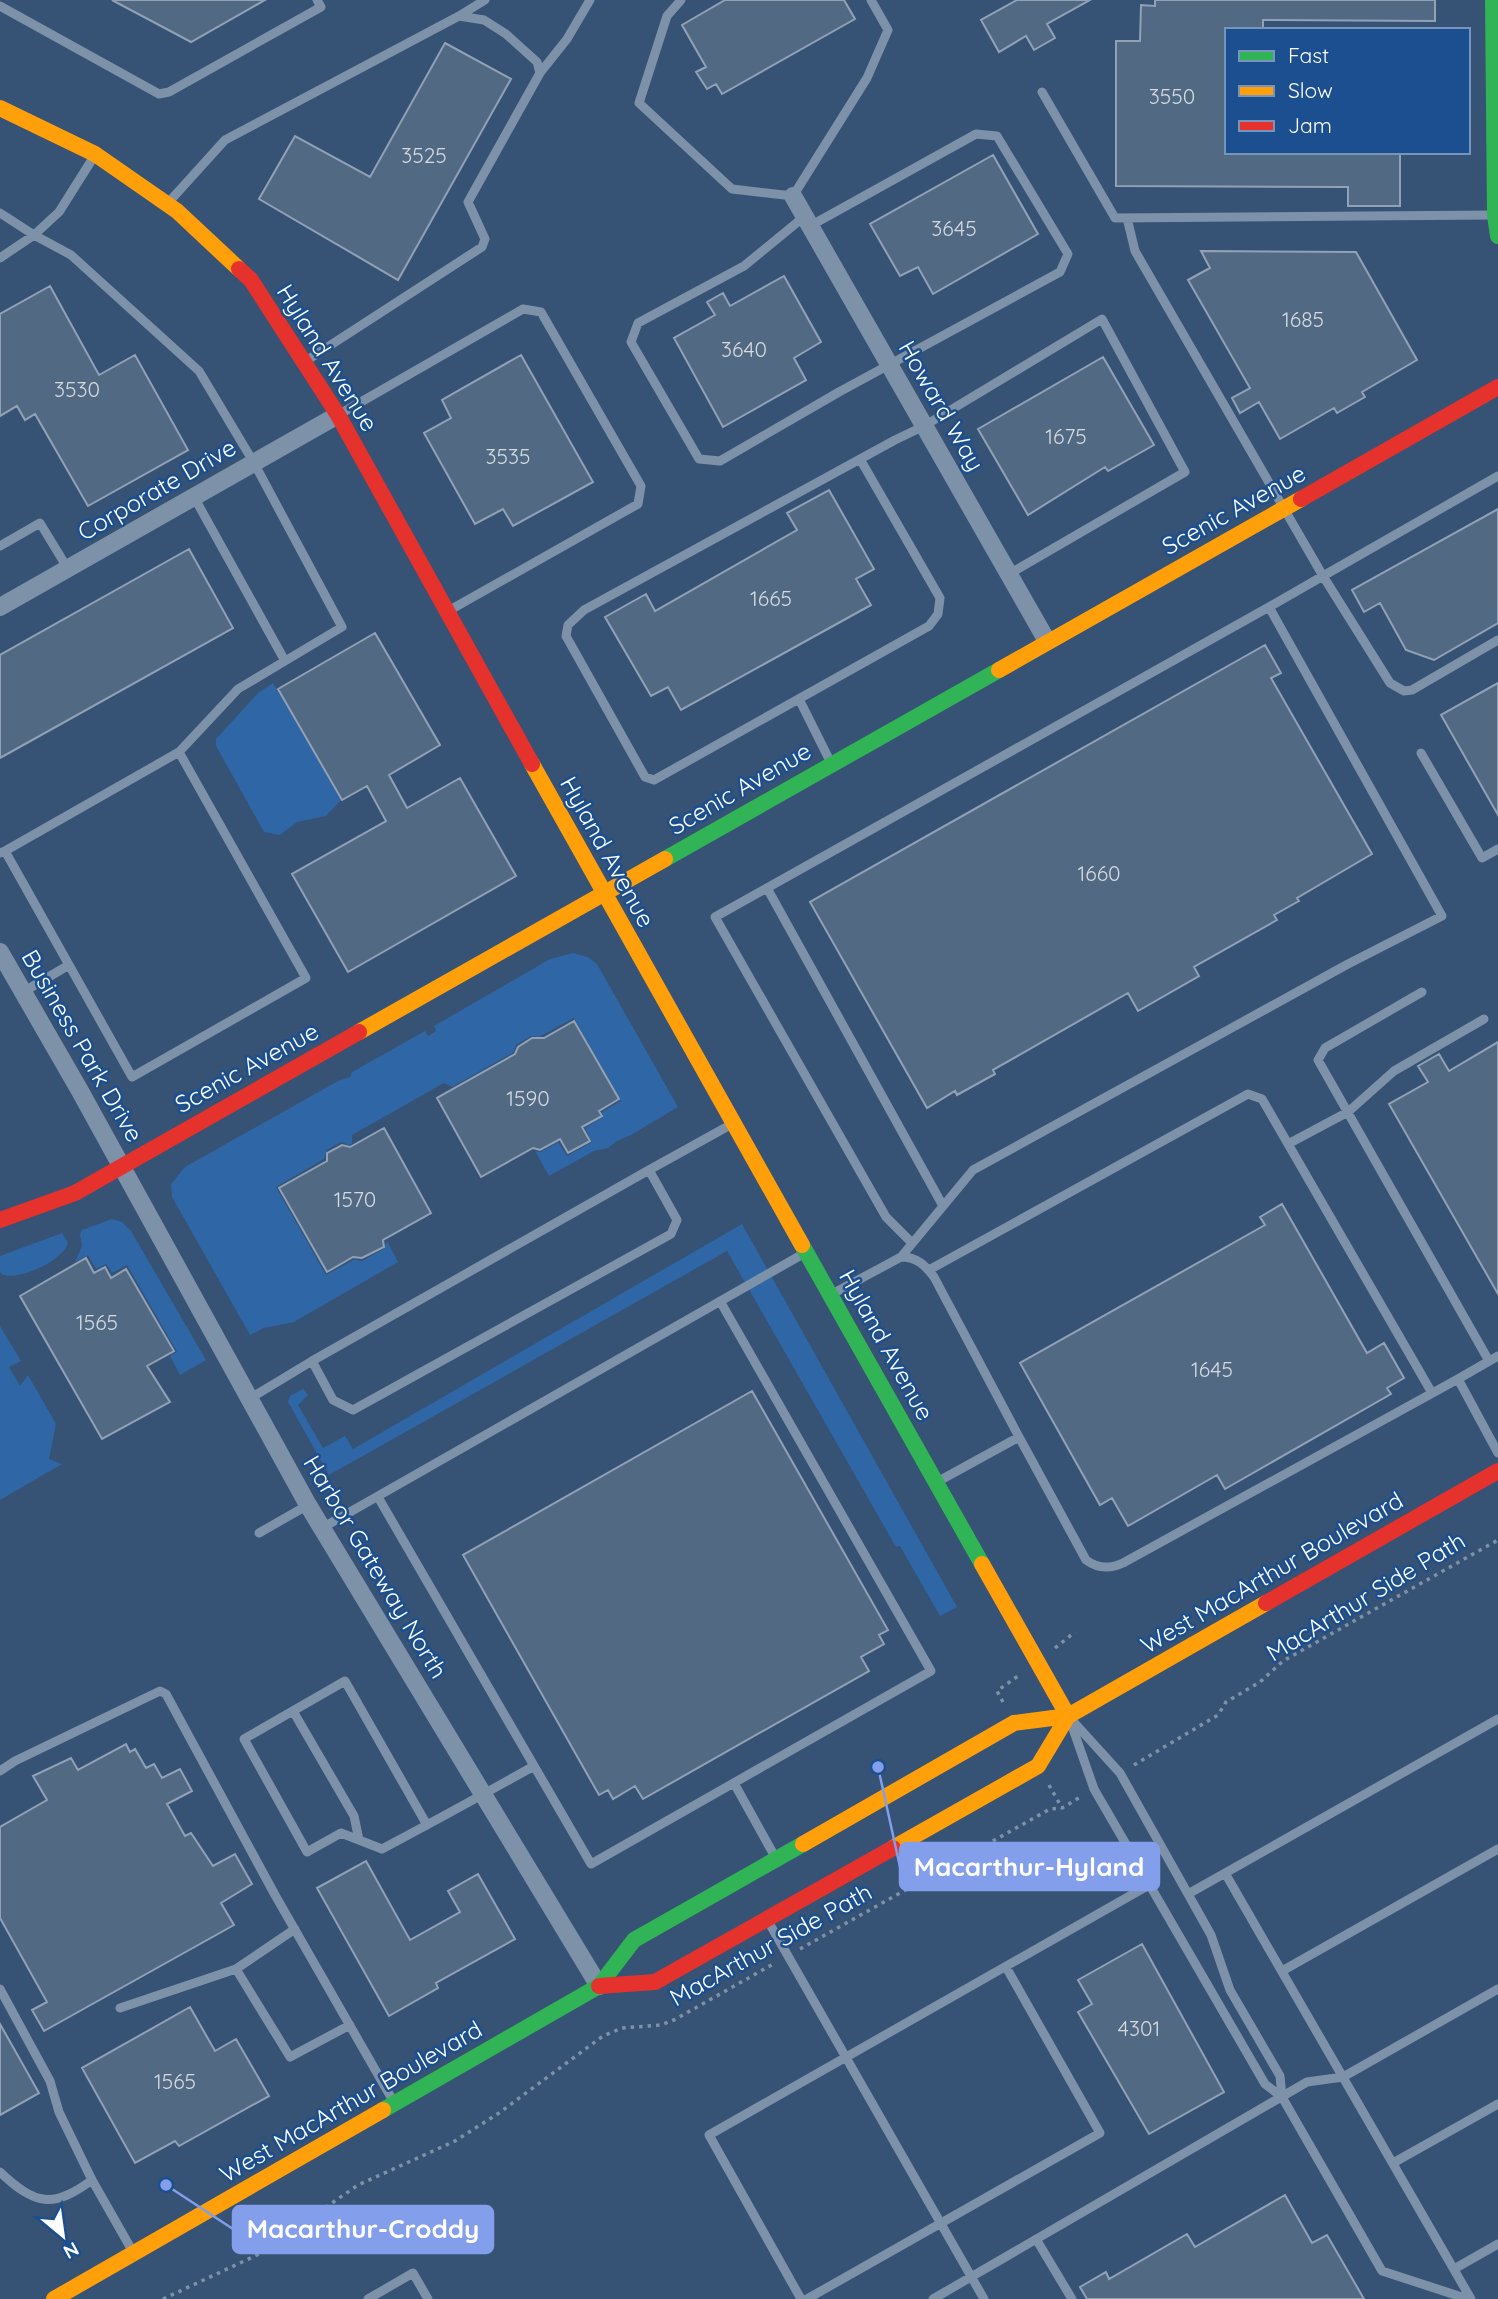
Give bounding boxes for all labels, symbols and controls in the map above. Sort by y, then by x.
legend [1225,28,1470,154]
text: Fast [1288,42,1329,68]
text: Slow [1288,77,1333,103]
house number: 3550 [1149,83,1195,109]
text: Jam [1288,112,1332,138]
house number: 3525 [401,142,447,168]
house number: 3645 [931,215,977,241]
street label: Hyland Avenue [271,278,385,437]
house number: 1685 [1282,306,1324,332]
street label: Howard Way [893,335,991,476]
house number: 3640 [721,336,767,362]
house number: 3530 [54,376,100,402]
house number: 1675 [1045,423,1087,449]
street label: Corporate Drive [72,432,241,547]
house number: 3535 [486,443,530,469]
street label: Scenic Avenue [1156,457,1311,561]
house number: 1665 [750,585,792,611]
street label: Scenic Avenue [663,735,816,841]
street label: Hyland Avenue [554,771,662,932]
house number: 1660 [1078,860,1120,886]
street label: Business Park Drive [16,944,150,1147]
street label: Scenic Avenue [169,1015,324,1119]
house number: 1590 [506,1085,550,1111]
house number: 1570 [334,1186,376,1212]
street label: Hyland Avenue [833,1264,941,1425]
house number: 1565 [76,1309,118,1335]
house number: 1645 [1191,1356,1233,1382]
street label: Harbor Gateway North [297,1450,454,1683]
street label: West MacArthur Boulevard [1135,1485,1408,1660]
street label: MacArthur Side Path [1261,1525,1470,1667]
callout: Macarthur-Hyland [900,1843,1159,1890]
text: Macarthur-Hyland [914,1850,1144,1883]
street label: MacArthur Side Path [664,1876,877,2012]
street label: West MacArthur Boulevard [214,2014,487,2189]
house number: 4301 [1118,2015,1160,2041]
house number: 1565 [154,2068,196,2094]
north arrow [28,2201,98,2271]
callout: Macarthur-Croddy [233,2206,493,2253]
text: Macarthur-Croddy [247,2212,479,2245]
text: N [59,2237,83,2265]

